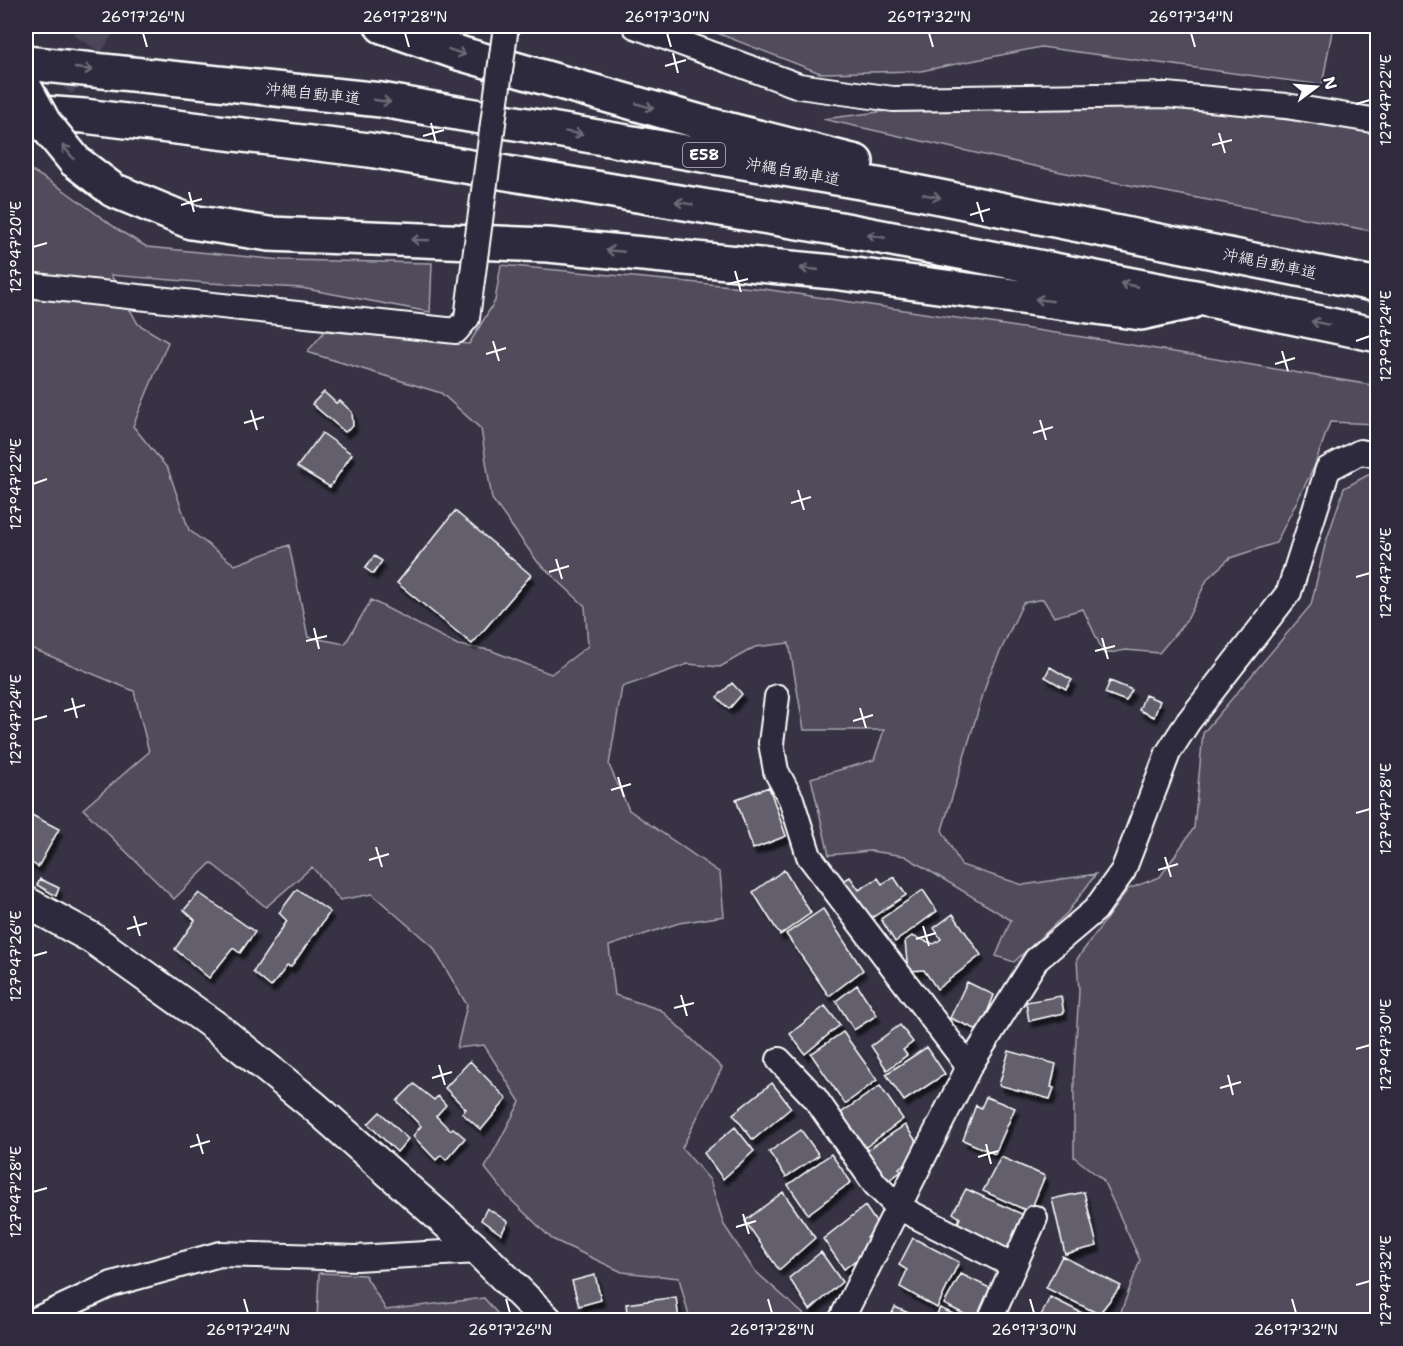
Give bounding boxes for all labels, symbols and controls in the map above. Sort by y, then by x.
text: 26°17'26"N [101,7,185,27]
text: 26°17'28"N [362,7,448,27]
text: 26°17'30"N [624,7,710,27]
text: 26°17'32"N [887,7,971,27]
text: 26°17'34"N [1149,7,1234,27]
one-way arrow [447,47,466,58]
text: 127°47'22"E [1376,54,1396,146]
north arrow [1286,57,1346,117]
one-way arrow [73,64,93,75]
text: N [1318,74,1342,92]
street label: 沖縄自動車道 [264,78,362,109]
one-way arrow [372,95,391,106]
one-way arrow [635,101,654,112]
one-way arrow [564,128,584,139]
road number: E58 [683,143,725,167]
one-way arrow [61,145,75,160]
street label: 沖縄自動車道 [744,153,842,190]
one-way arrow [922,191,941,202]
one-way arrow [674,197,694,208]
text: 127°47'20"E [6,201,26,293]
one-way arrow [866,230,886,241]
one-way arrow [411,234,431,245]
street label: 沖縄自動車道 [1221,243,1319,284]
one-way arrow [605,245,625,256]
one-way arrow [799,263,819,274]
one-way arrow [1120,279,1139,290]
text: 127°47'24"E [1376,290,1396,382]
one-way arrow [1034,294,1054,305]
one-way arrow [1311,317,1330,328]
text: 127°47'22"E [6,438,26,530]
text: 127°47'26"E [1376,527,1396,619]
text: 127°47'24"E [6,674,26,766]
text: 127°47'28"E [1376,763,1396,855]
text: 127°47'26"E [6,910,26,1002]
text: 127°47'30"E [1376,999,1396,1091]
text: 127°47'28"E [6,1146,26,1238]
text: 127°47'32"E [1376,1235,1396,1327]
text: 26°17'24"N [206,1320,290,1340]
text: 26°17'26"N [468,1320,552,1340]
text: 26°17'28"N [729,1320,815,1340]
text: 26°17'30"N [991,1320,1077,1340]
text: 26°17'32"N [1254,1320,1338,1340]

